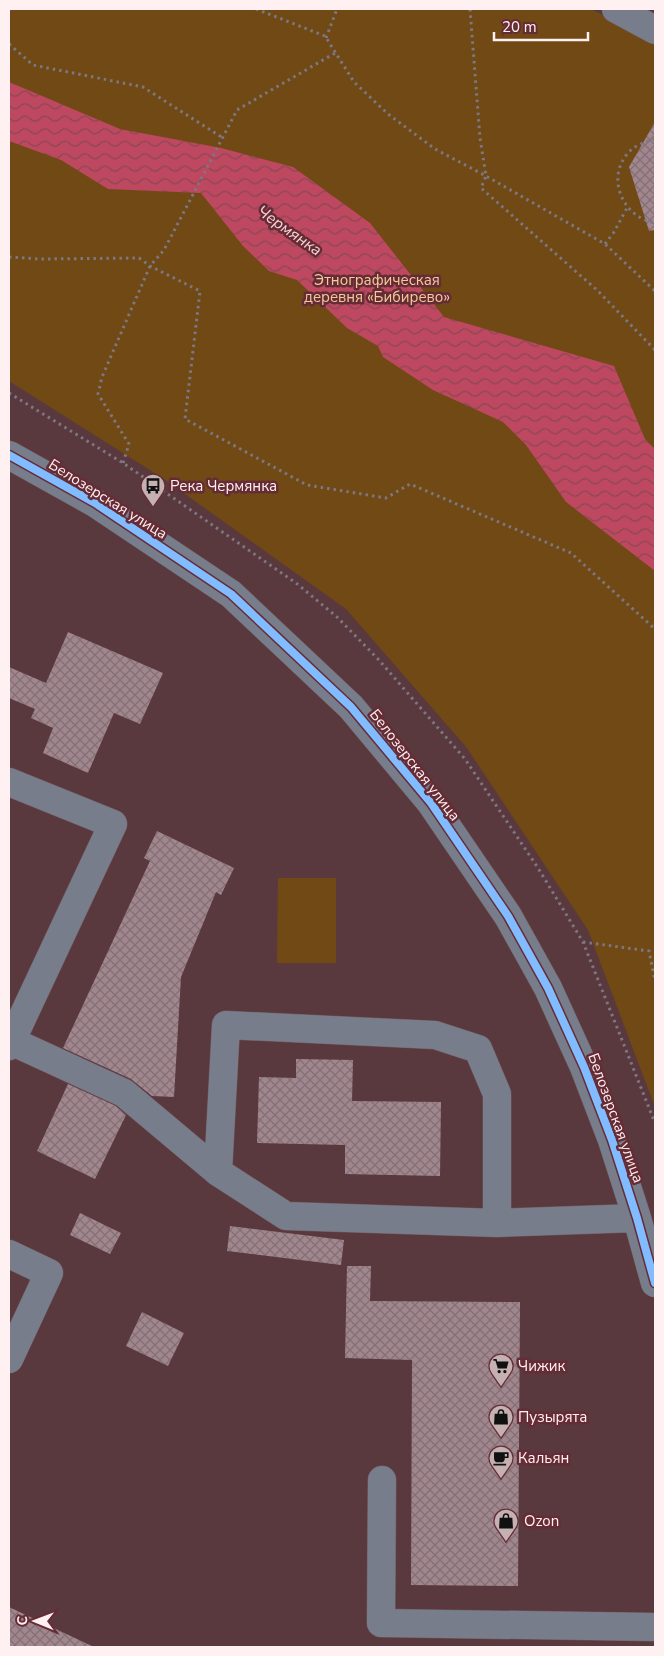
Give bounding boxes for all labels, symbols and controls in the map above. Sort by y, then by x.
scale bar [494,10,588,42]
text: 20 m [502,17,537,37]
water label: Чермянка [253,200,326,261]
park label: Этнографическая деревня «Бибирево» [304,270,450,307]
street label: Белозерская улица [45,454,171,544]
bus stop icon: Река Чермянка [140,473,166,507]
place label: Река Чермянка [170,476,277,496]
street label: Белозерская улица [365,705,465,825]
street label: Белозерская улица [583,1050,649,1186]
supermarket icon: Чижик [488,1353,514,1387]
place label: Чижик [518,1356,565,1376]
shop icon: Пузырята [488,1404,514,1438]
place label: Пузырята [518,1407,587,1427]
cafe icon: Кальян [488,1445,514,1479]
place label: Кальян [518,1448,569,1468]
shop icon: Ozon [493,1508,519,1542]
place label: Ozon [524,1511,559,1531]
north arrow [10,1596,60,1646]
text: С [13,1615,32,1626]

